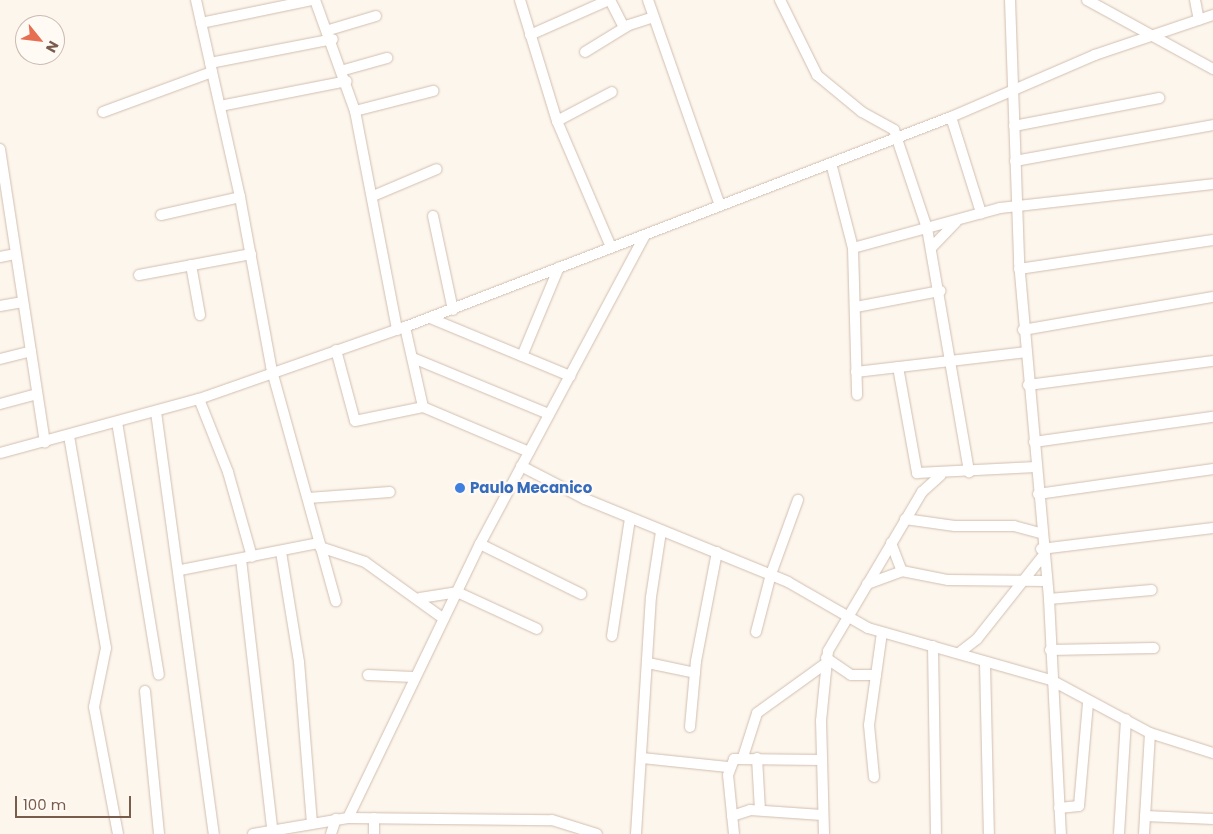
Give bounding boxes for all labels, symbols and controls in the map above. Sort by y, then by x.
north arrow [15,15,65,65]
text: N [41,37,64,56]
place label: Paulo Mecanico [470,479,592,497]
marker: Paulo Mecanico [454,482,466,494]
scale bar [18,786,134,818]
text: 100 m [23,794,66,815]

